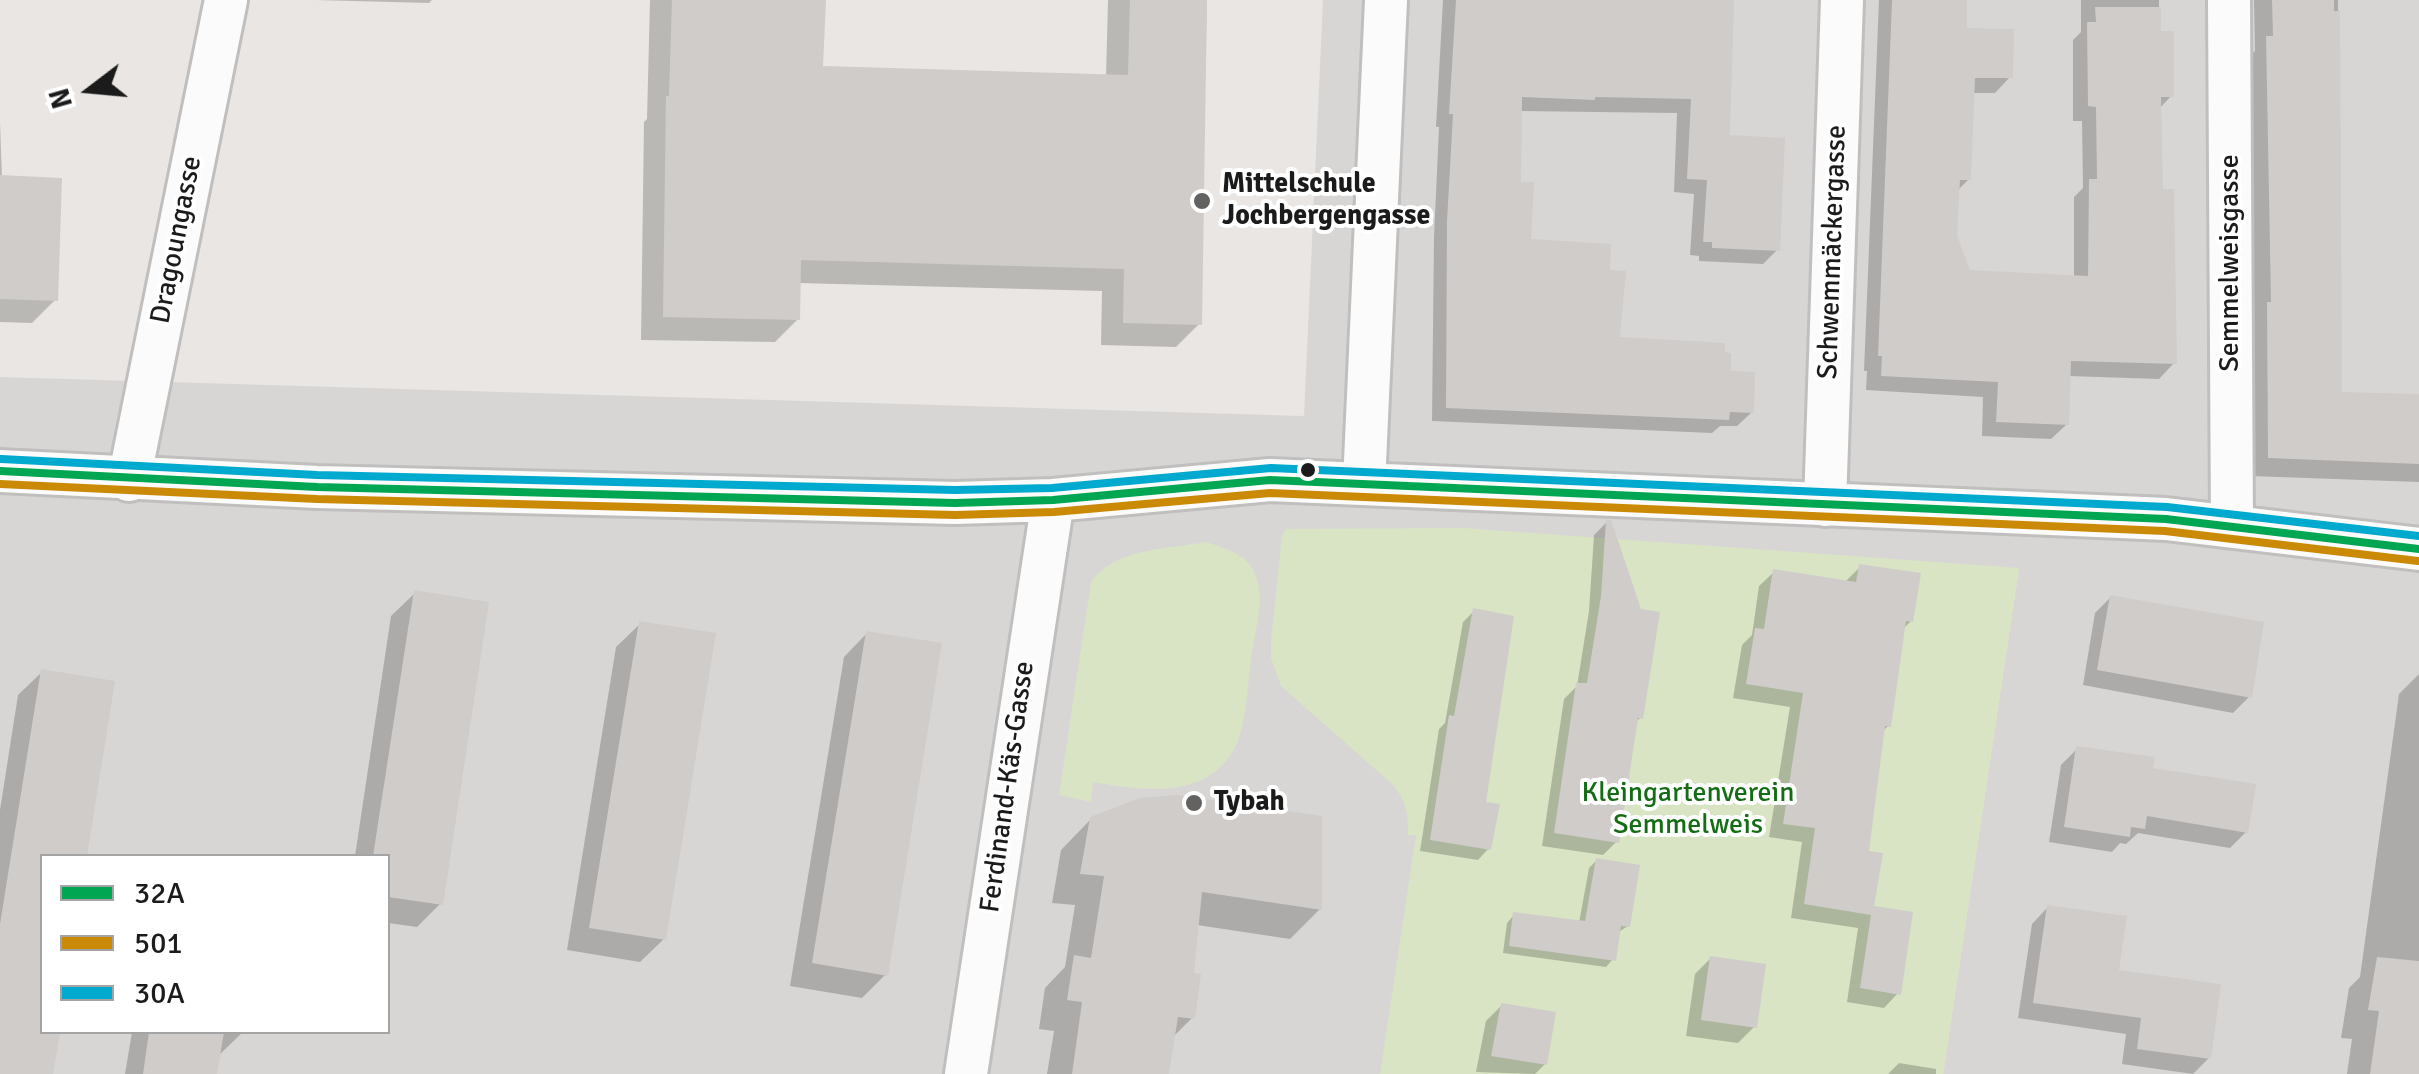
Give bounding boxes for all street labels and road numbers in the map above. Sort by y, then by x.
street label: Schwemmäckergasse [1812,124,1854,380]
street label: Dragoungasse [144,153,210,327]
street label: Semmelweisgasse [2214,154,2248,372]
street label: Ferdinand-Käs-Gasse [974,659,1042,915]

